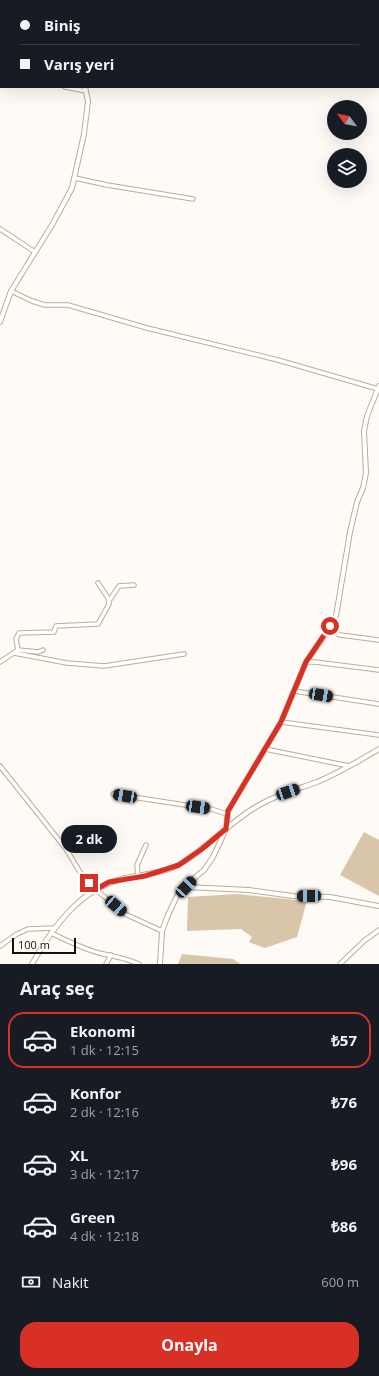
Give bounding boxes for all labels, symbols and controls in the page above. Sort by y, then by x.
text: Biniş [44,15,81,35]
text: Varış yeri [44,54,114,74]
north arrow [327,100,367,140]
map controls [327,100,367,188]
button: layers [327,148,367,188]
route start [321,617,339,635]
car [308,687,334,703]
car [275,782,301,802]
car [112,788,138,804]
car [185,799,211,815]
callout: 2 dk [61,825,117,853]
text: 2 dk [75,830,103,848]
route end [80,874,98,892]
car [173,874,199,900]
car [297,890,321,902]
car [103,894,129,918]
scale bar [12,936,76,955]
text: 100 m [18,937,50,952]
text: Araç seç [20,976,94,1000]
text: Ekonomi [70,1021,135,1041]
icon: car [22,1022,58,1058]
text: ₺57 [331,1030,357,1050]
text: 1 dk · 12:15 [70,1041,139,1059]
text: Konfor [70,1083,121,1103]
icon: car [22,1084,58,1120]
text: ₺76 [331,1092,357,1112]
text: 2 dk · 12:16 [70,1103,139,1121]
text: XL [70,1145,88,1165]
icon: car [22,1146,58,1182]
text: ₺96 [331,1154,357,1174]
text: 3 dk · 12:17 [70,1165,139,1183]
text: Green [70,1207,115,1227]
icon: car [22,1208,58,1244]
text: ₺86 [331,1216,357,1236]
text: 4 dk · 12:18 [70,1227,139,1245]
icon: cash [20,1271,42,1293]
text: Nakit [52,1272,89,1292]
text: 600 m [321,1273,359,1291]
button: Onayla [20,1322,359,1368]

